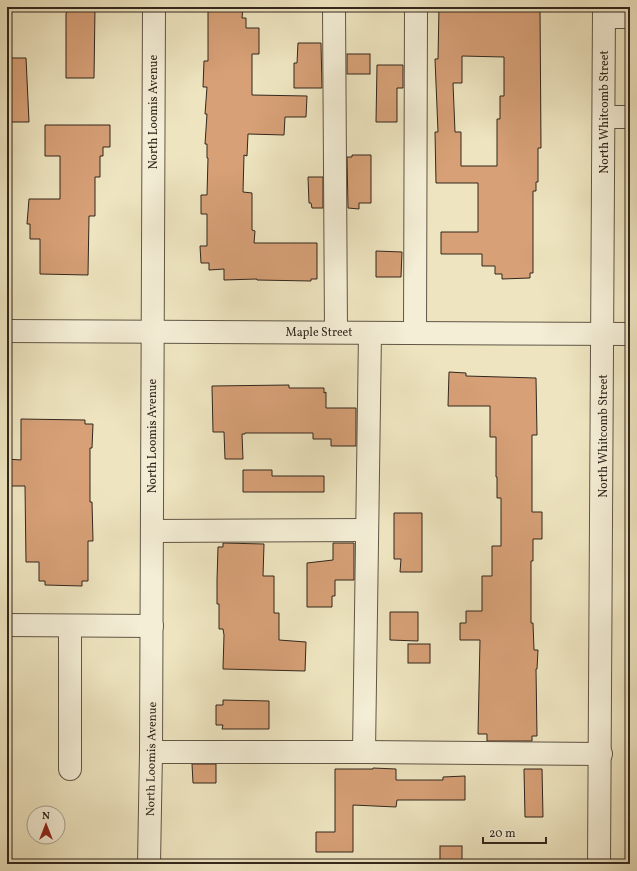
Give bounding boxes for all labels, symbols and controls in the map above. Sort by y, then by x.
street label: North Whitcomb Street [597,50,613,174]
street label: North Loomis Avenue [146,54,162,169]
street label: Maple Street [285,325,353,341]
street label: North Whitcomb Street [596,374,612,498]
street label: North Loomis Avenue [145,378,161,493]
street label: North Loomis Avenue [143,701,161,816]
north arrow [26,805,66,845]
text: N [42,809,50,824]
scale bar [483,819,546,845]
text: 20 m [489,826,516,842]

